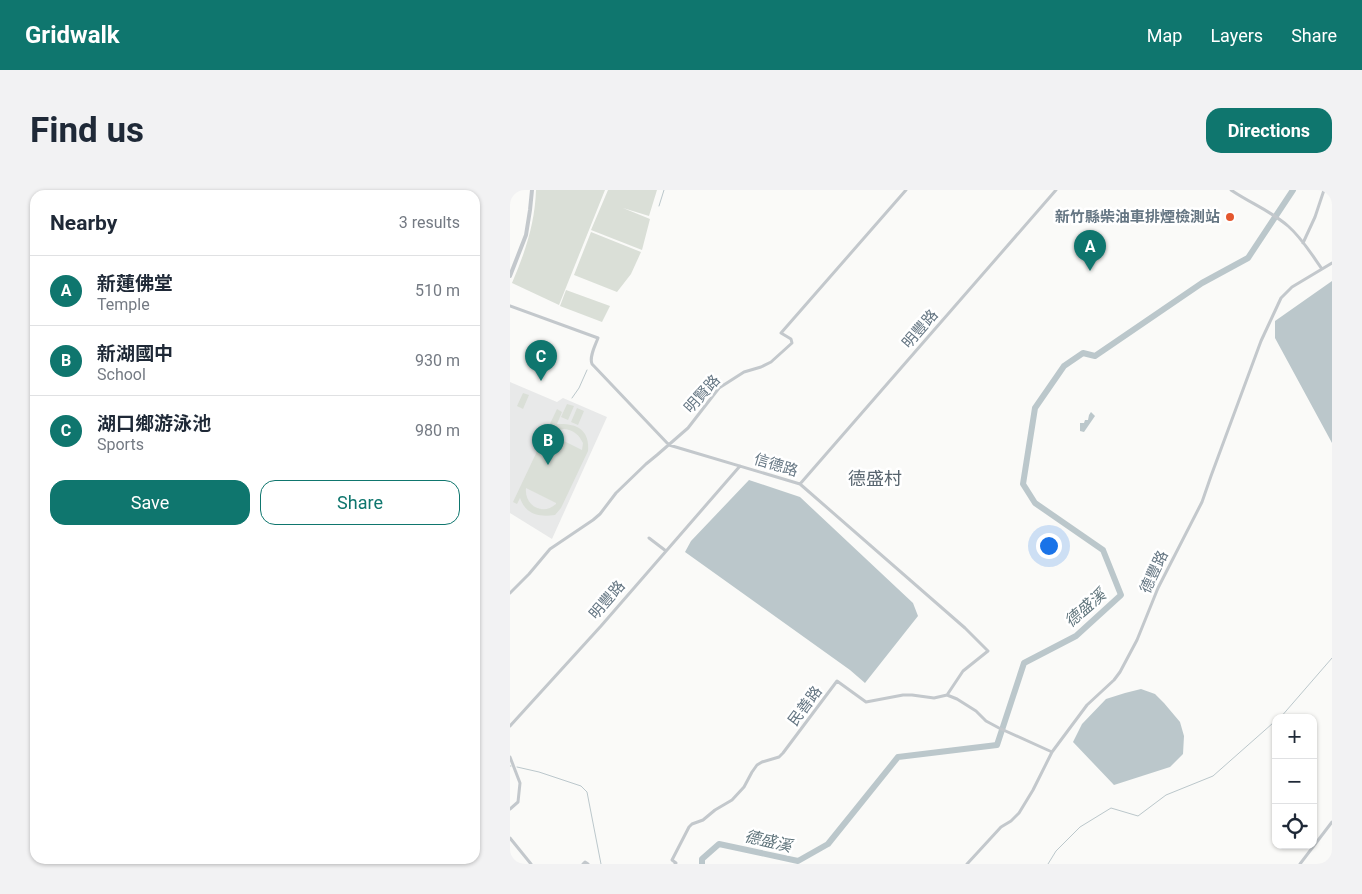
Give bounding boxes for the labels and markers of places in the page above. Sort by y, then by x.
place label: 新竹縣柴油車排煙檢測站 [1055,208,1220,226]
marker: 新竹縣柴油車排煙檢測站 [1224,211,1236,223]
pin: A [1074,230,1106,271]
pin: C [525,340,557,381]
pin: B [532,424,564,465]

